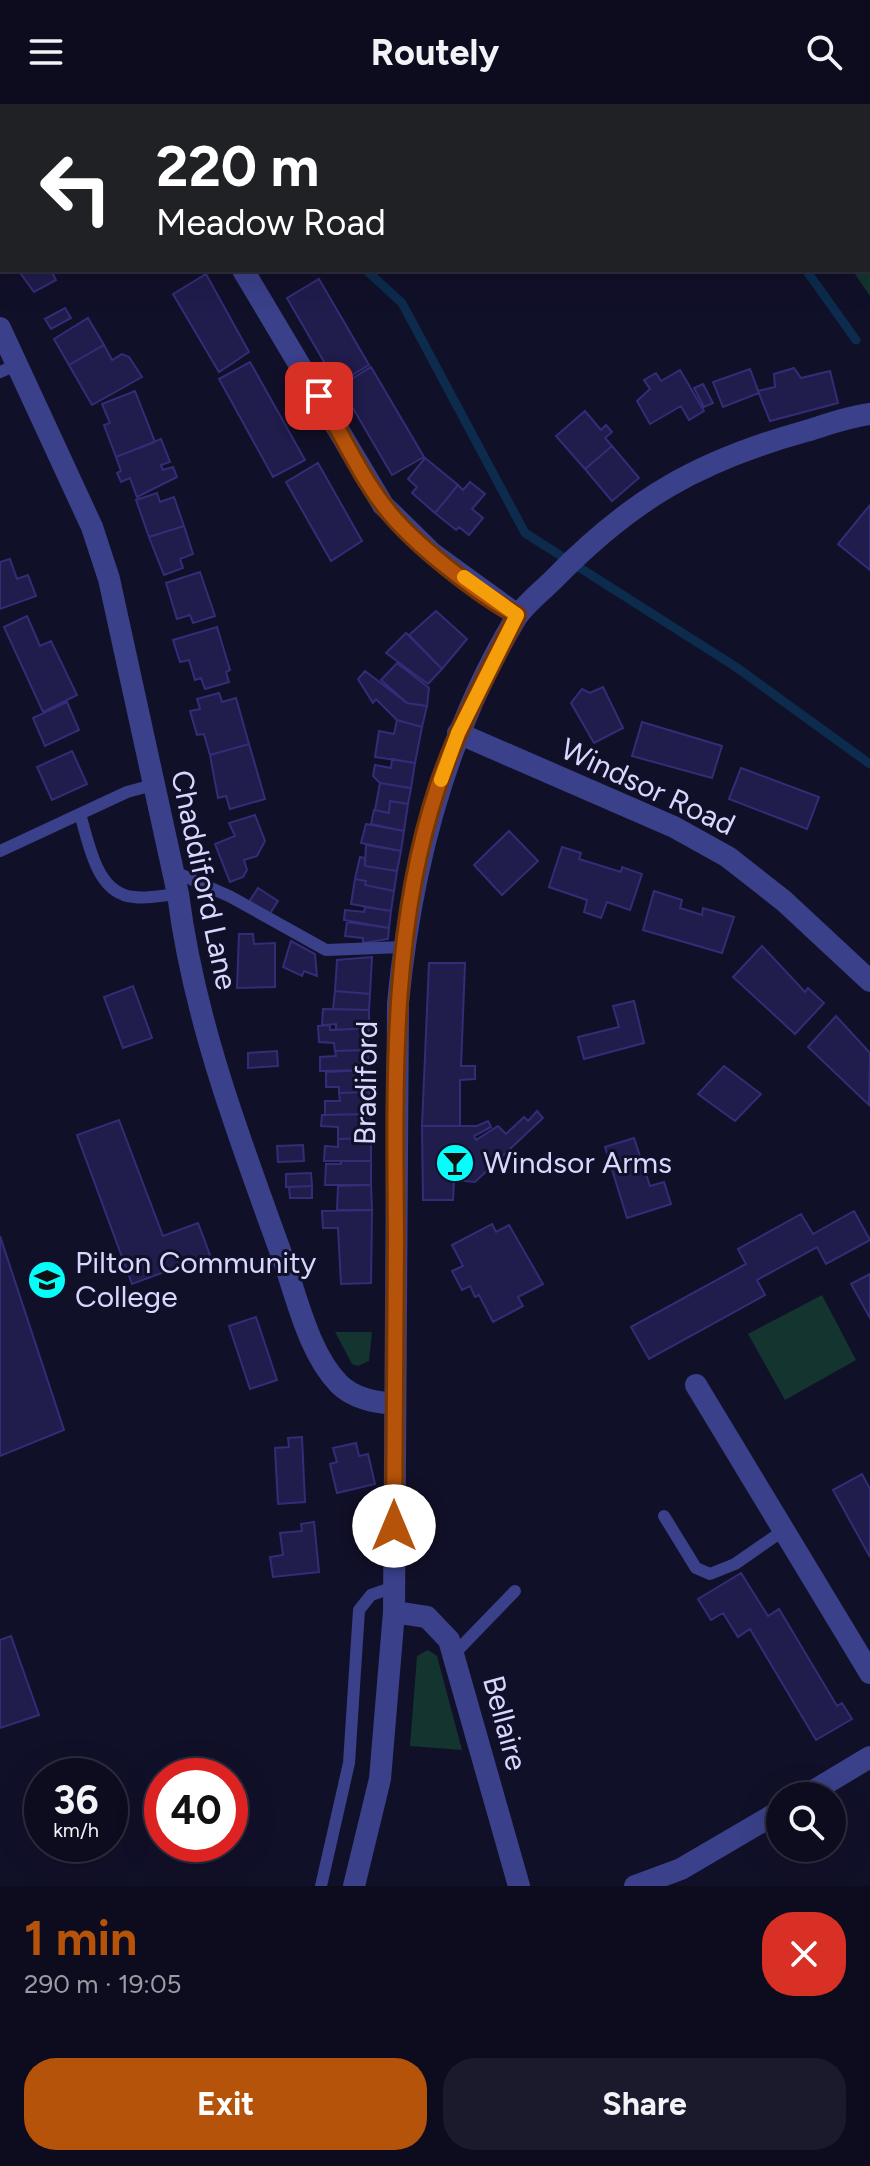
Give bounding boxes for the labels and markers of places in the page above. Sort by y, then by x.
pin [285,362,353,430]
bar icon: Windsor Arms [434,1142,476,1184]
place label: Windsor Arms [483,1144,672,1181]
place label: Pilton Community College [75,1244,317,1315]
school or university icon: Pilton Community College [26,1259,68,1301]

